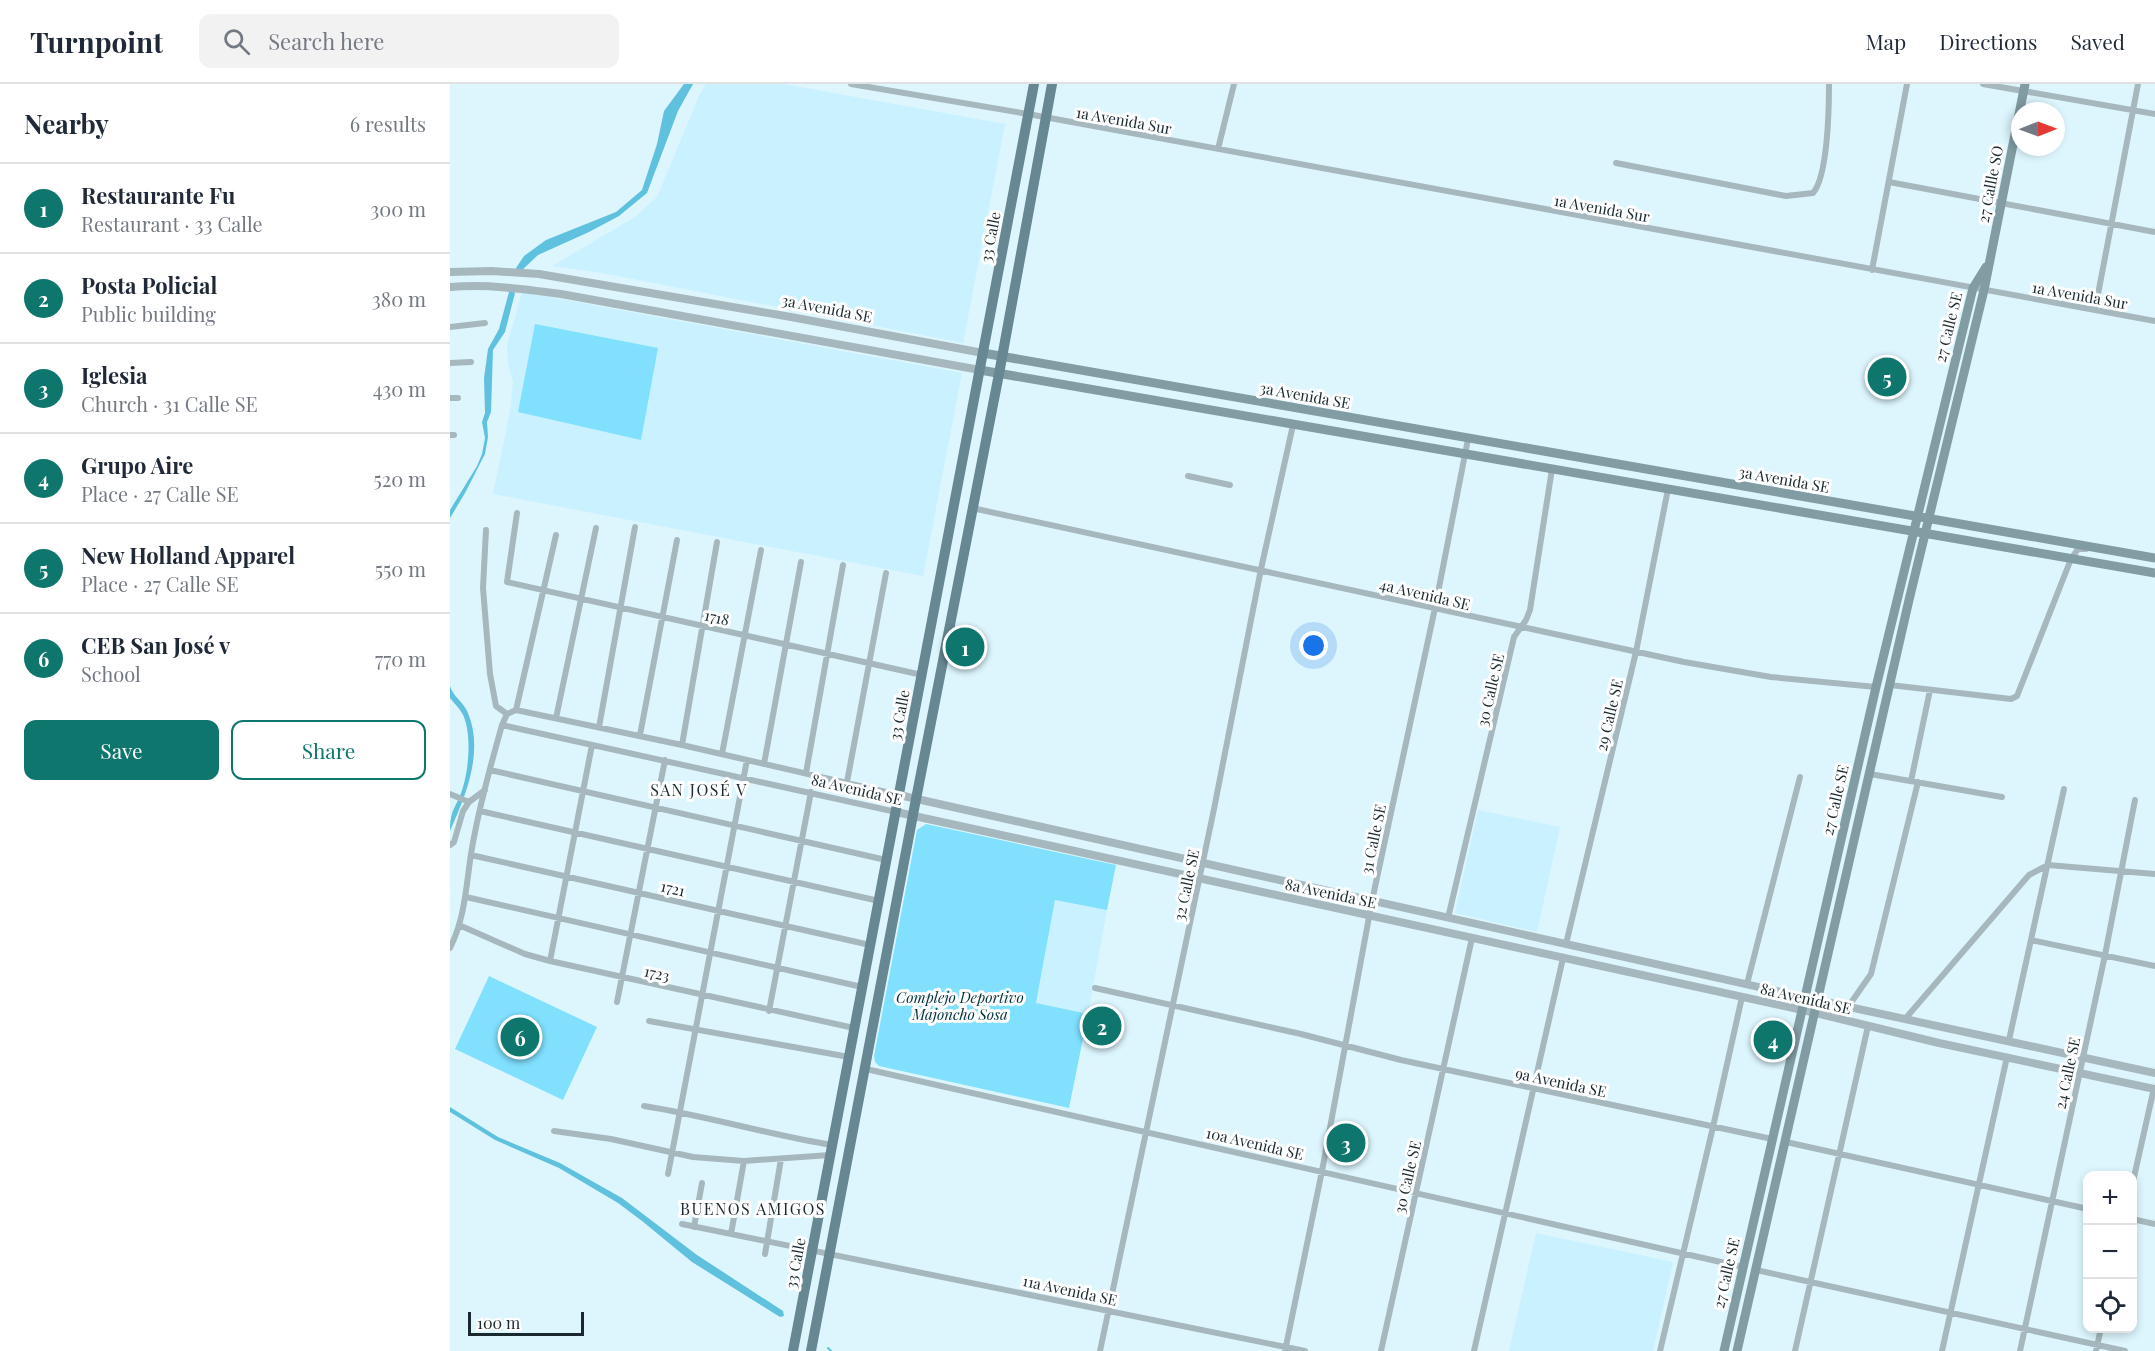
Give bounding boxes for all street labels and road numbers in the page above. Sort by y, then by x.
street label: 1a Avenida Sur [1075,102,1174,138]
street label: 27 Callle SO [1973,144,2007,224]
street label: 1a Avenida Sur [1553,190,1652,226]
street label: 33 Calle [975,210,1005,264]
street label: 1a Avenida Sur [2031,277,2130,313]
street label: 3a Avenida SE [780,289,874,327]
street label: 27 Calle SE [1930,290,1966,364]
street label: 3a Avenida SE [1258,377,1352,413]
street label: 3a Avenida SE [1737,461,1831,497]
street label: 4a Avenida SE [1378,574,1472,614]
street label: 1718 [703,604,732,630]
street label: 30 Calle SE [1472,652,1508,728]
street label: 29 Calle SE [1591,677,1627,753]
street label: 33 Calle [884,688,914,742]
street label: 27 Calle SE [1817,763,1853,837]
street label: 8a Avenida SE [809,769,905,809]
street label: 31 Calle SE [1356,802,1390,876]
street label: 32 Calle SE [1169,847,1203,923]
street label: 8a Avenida SE [1283,874,1379,912]
street label: 1721 [659,876,688,901]
street label: 1723 [642,960,672,986]
street label: 8a Avenida SE [1758,978,1854,1018]
street label: 24 Calle SE [2050,1035,2084,1111]
street label: 9a Avenida SE [1514,1063,1608,1101]
street label: 10a Avenida SE [1204,1122,1306,1164]
street label: 30 Calle SE [1389,1139,1425,1215]
street label: 33 Calle [780,1236,810,1290]
street label: 27 Calle SE [1708,1236,1744,1310]
street label: 11a Avenida SE [1021,1270,1119,1310]

